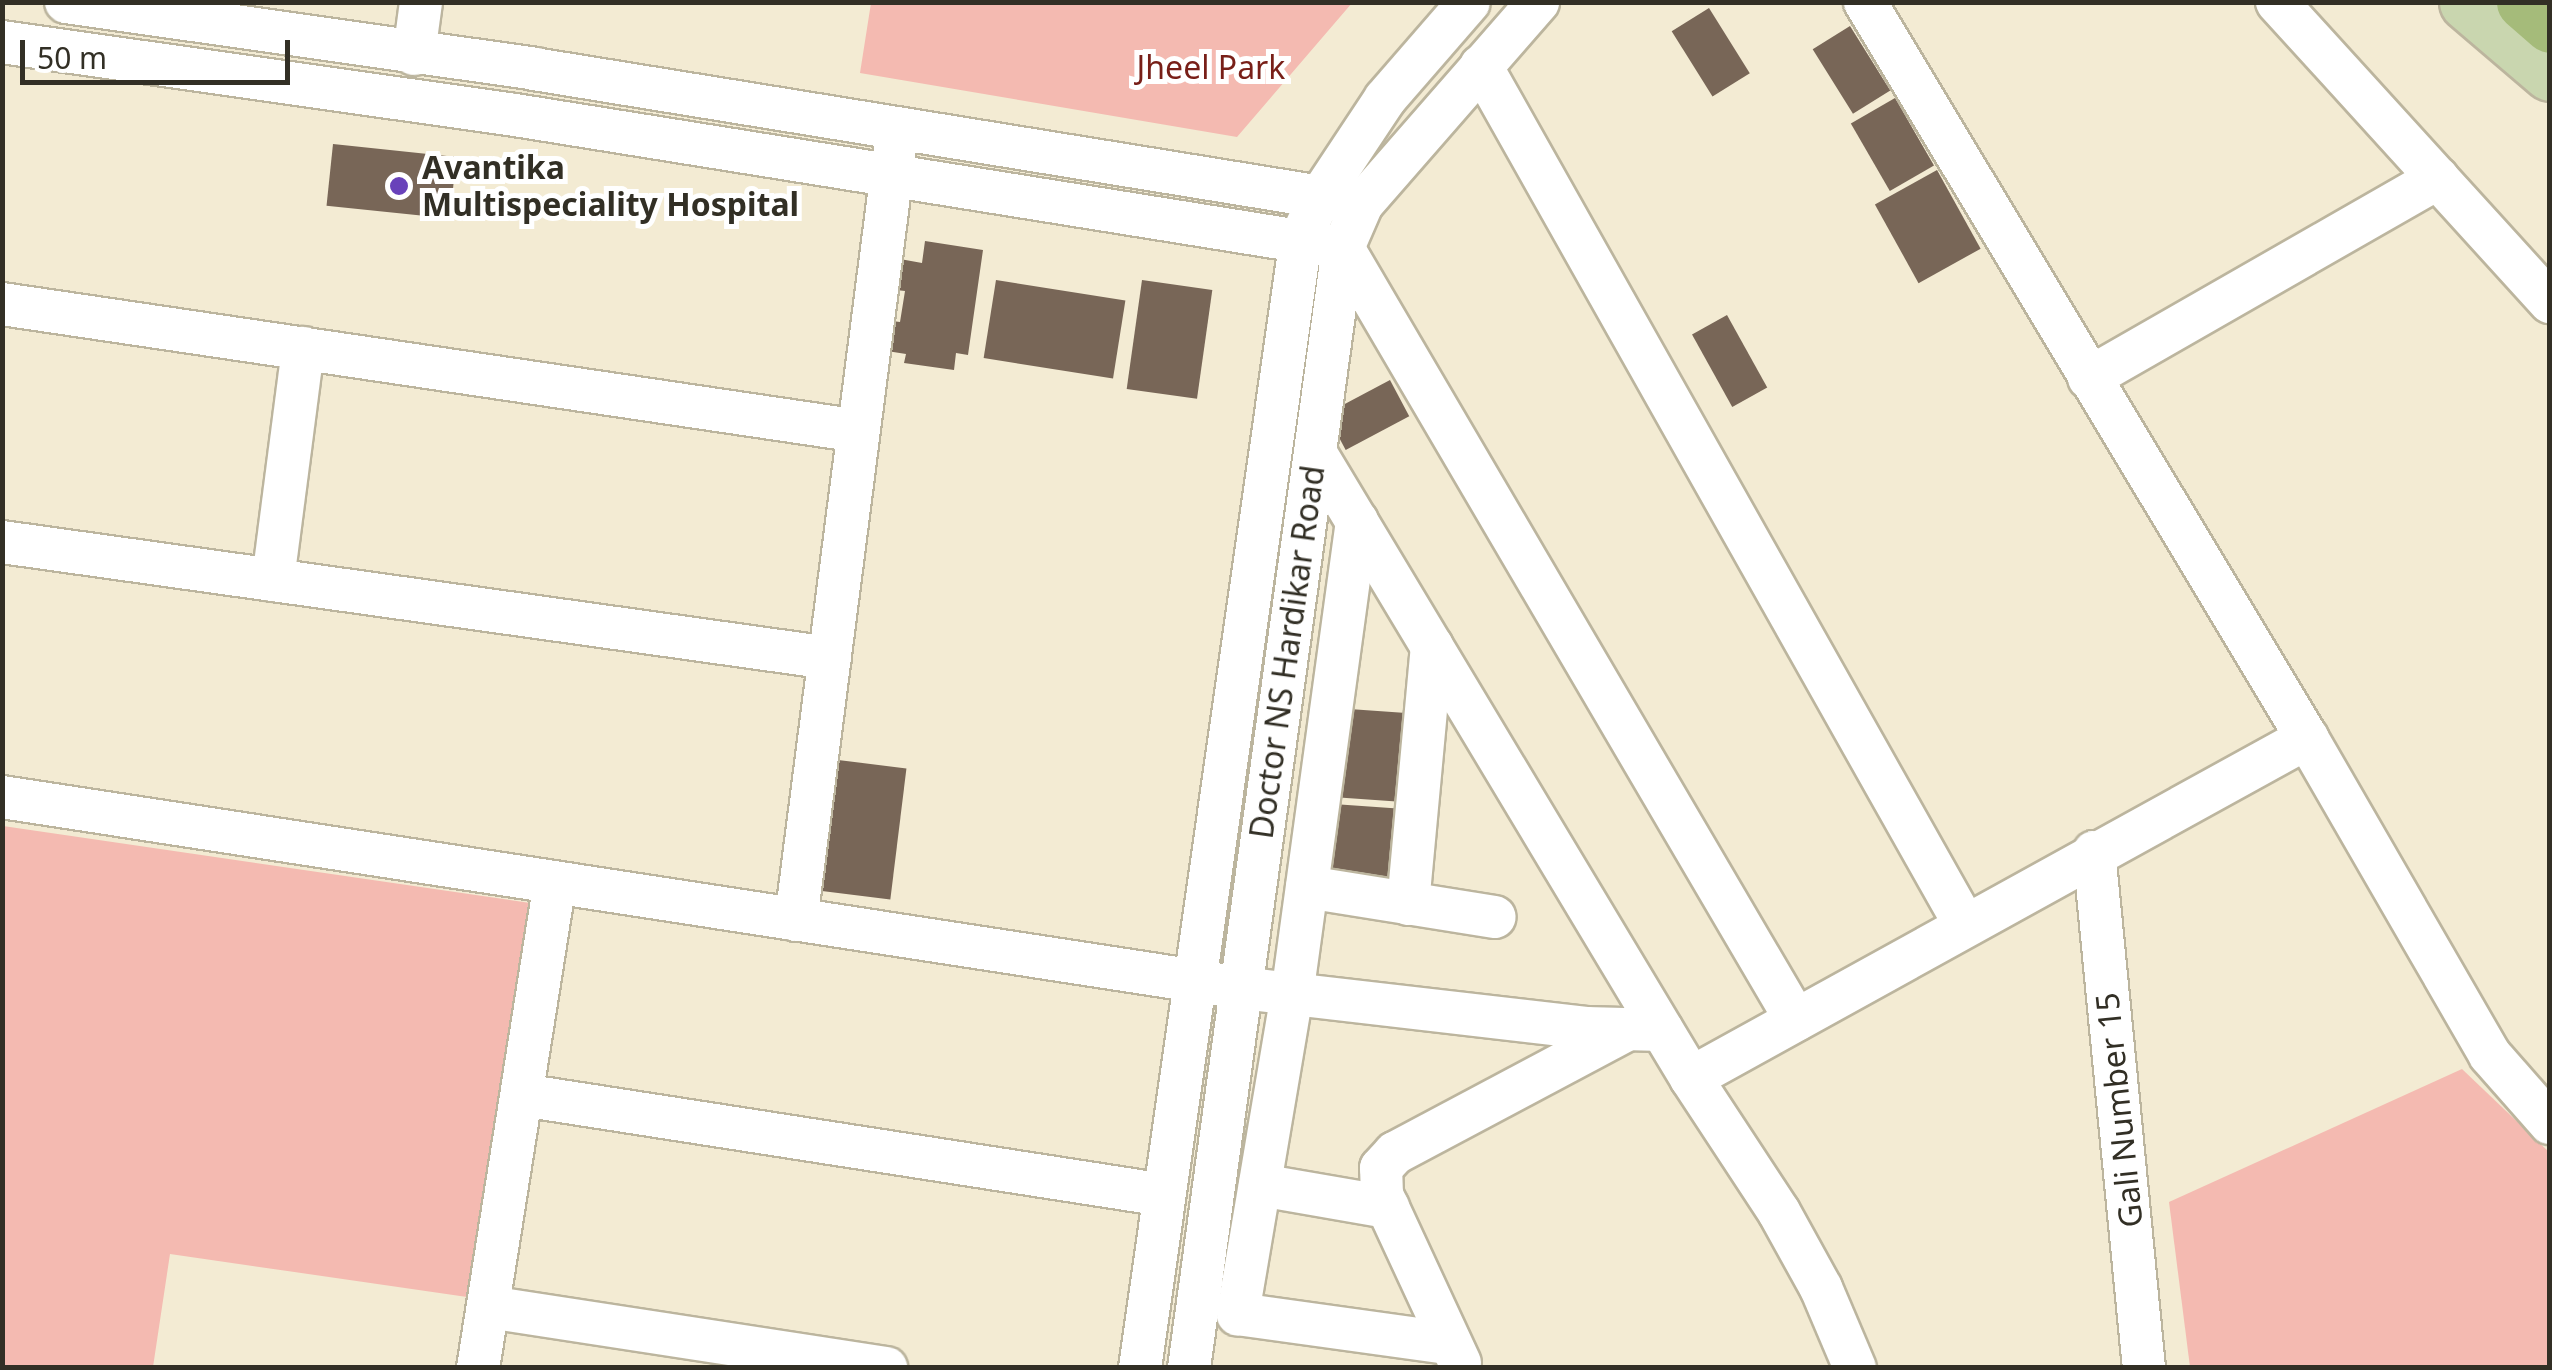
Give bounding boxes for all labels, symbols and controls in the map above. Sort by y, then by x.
scale bar [25,20,295,82]
text: 50 m [37,37,107,78]
park label: Jheel Park [1137,48,1285,86]
place label: Avantika Multispeciality Hospital [422,149,799,224]
marker: Avantika Multispeciality Hospital [386,173,412,199]
street label: Doctor NS Hardikar Road [1242,463,1332,841]
street label: Gali Number 15 [2088,991,2150,1229]

